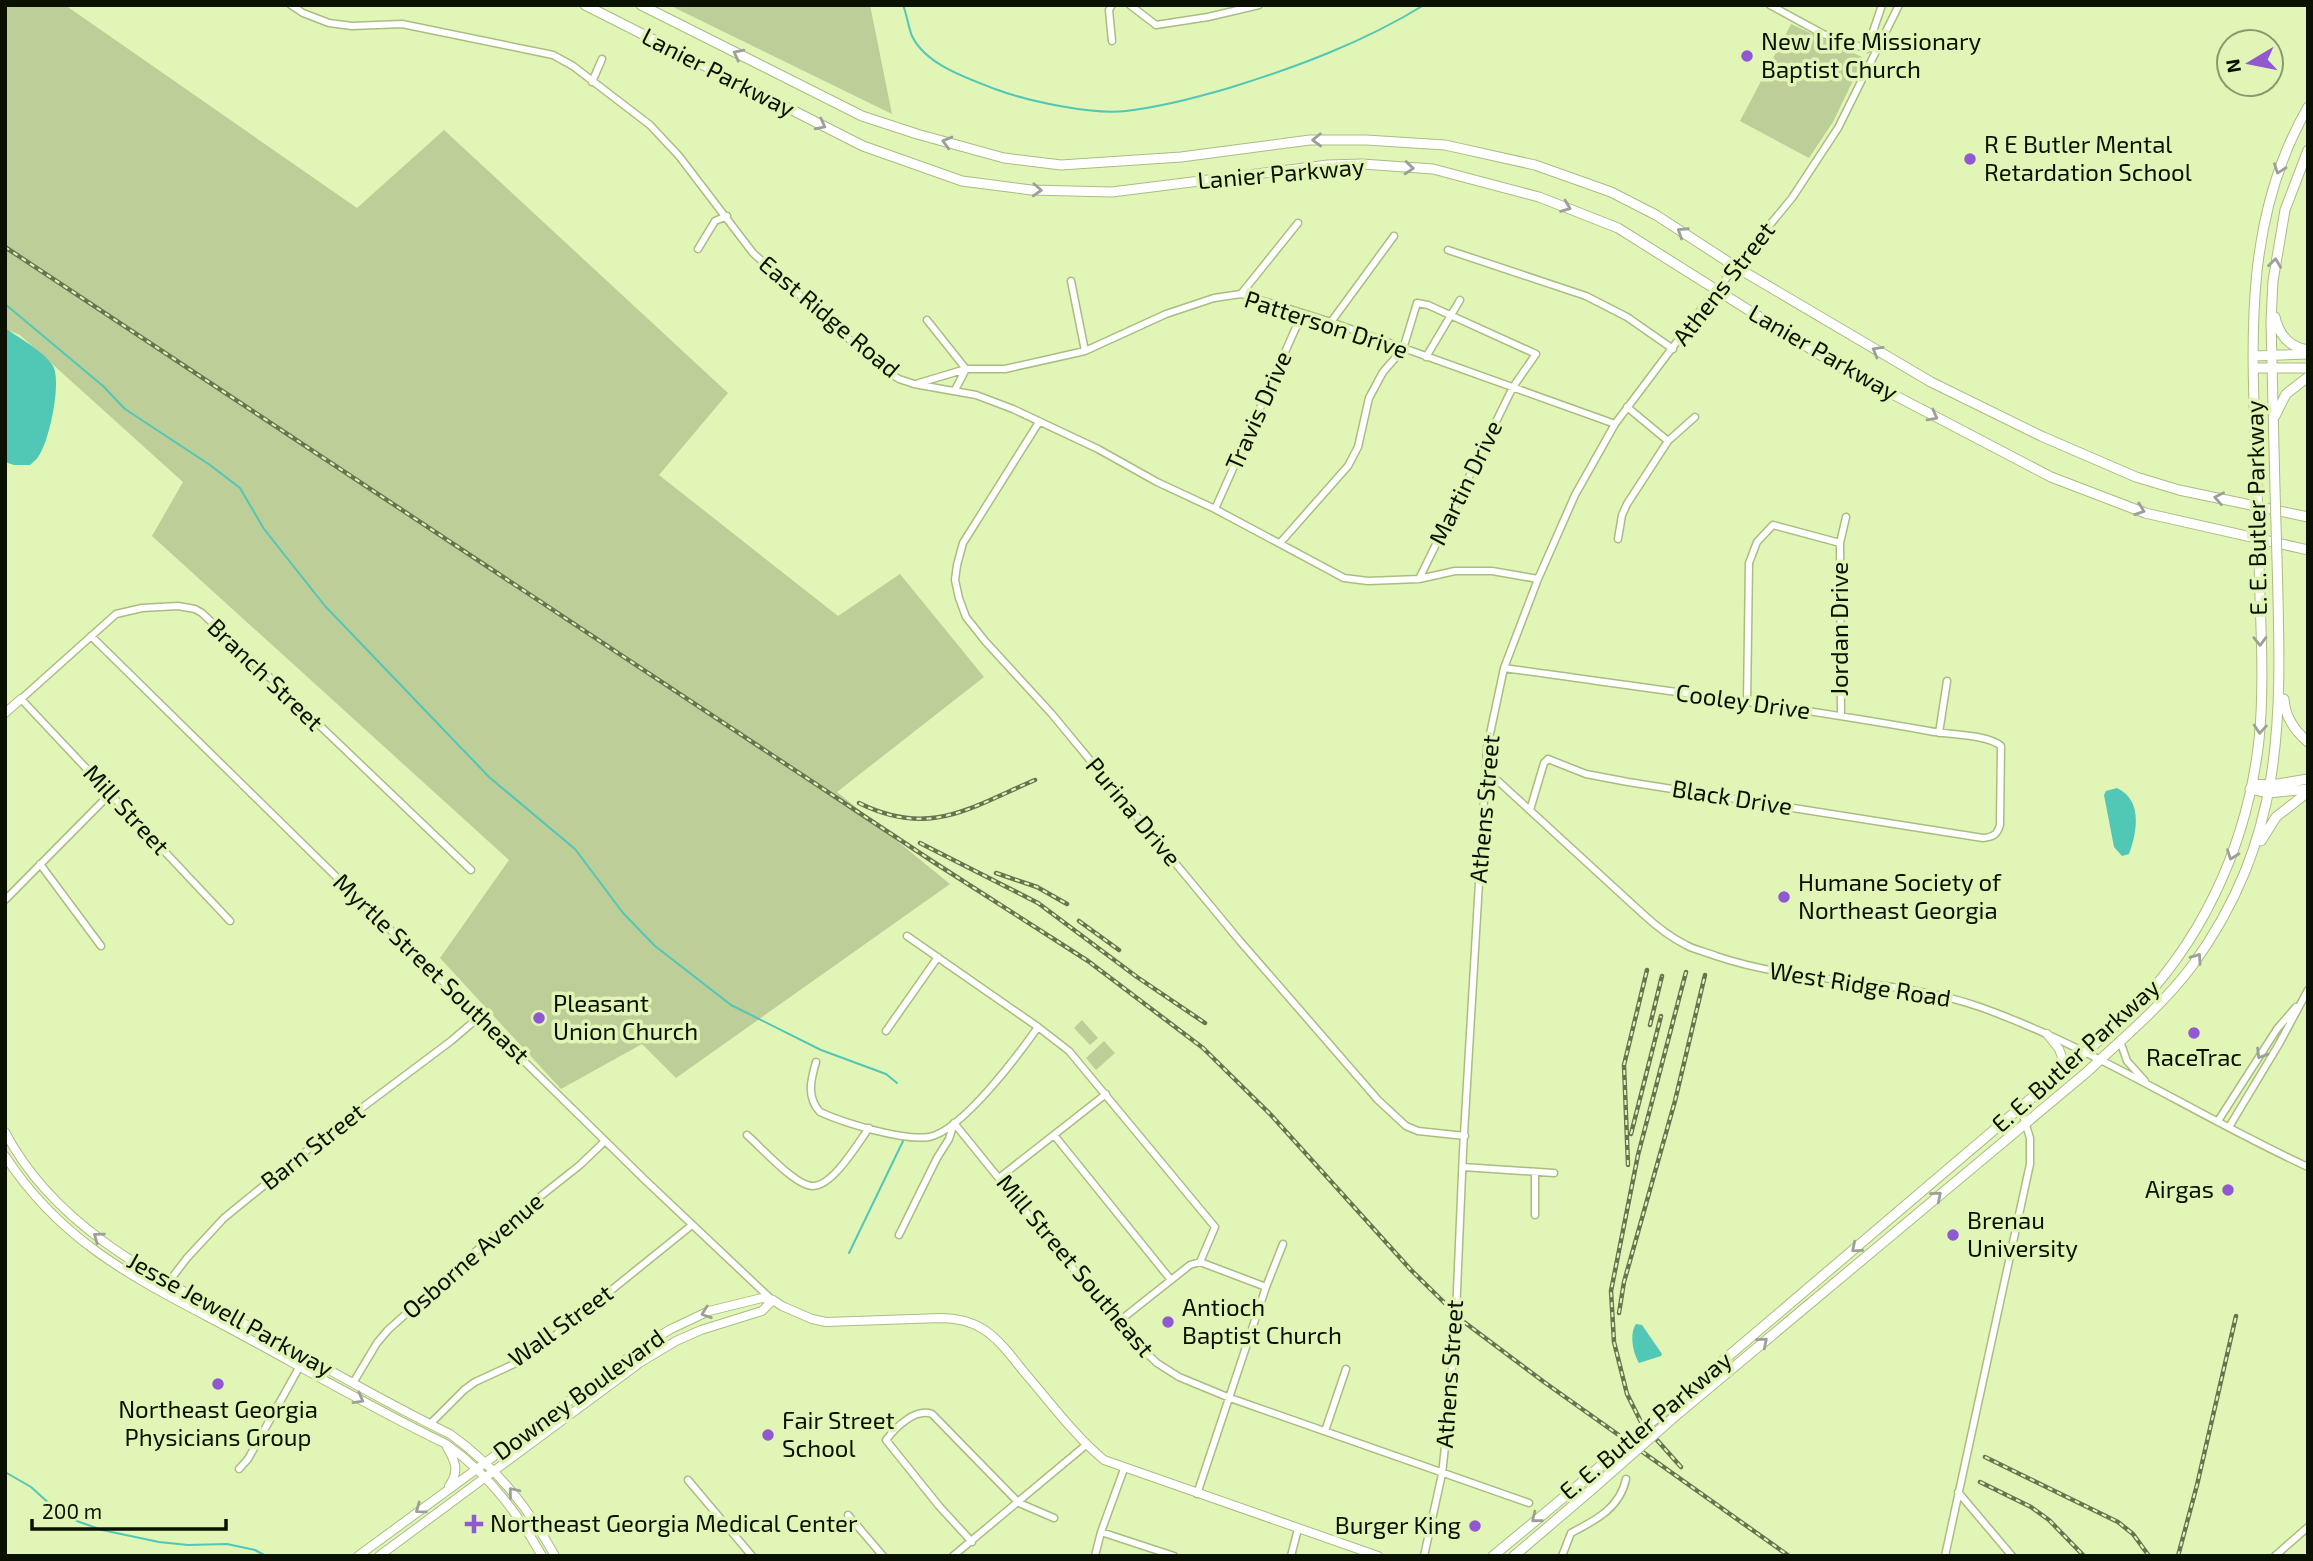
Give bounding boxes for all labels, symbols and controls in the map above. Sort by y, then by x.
street label: Lanier Parkway [638,21,800,123]
place label: New Life Missionary Baptist Church [1761,26,1982,83]
north arrow [2215,28,2285,98]
one-way arrow [733,48,745,62]
marker: New Life Missionary Baptist Church [1739,48,1755,64]
text: N [2220,57,2245,75]
one-way arrow [814,116,826,130]
place label: R E Butler Mental Retardation School [1984,129,2192,186]
one-way arrow [1312,133,1323,148]
one-way arrow [941,136,953,151]
street label: Lanier Parkway [1196,151,1366,194]
marker: R E Butler Mental Retardation School [1962,151,1978,167]
one-way arrow [1404,160,1415,175]
one-way arrow [2273,163,2287,175]
one-way arrow [1031,182,1042,197]
one-way arrow [1559,199,1571,213]
street label: Athens Street [1666,216,1780,351]
one-way arrow [1677,227,1690,240]
street label: East Ridge Road [754,249,906,383]
one-way arrow [2267,257,2282,268]
street label: Patterson Drive [1241,283,1412,364]
street label: Lanier Parkway [1744,297,1904,406]
street label: Travis Drive [1218,346,1297,475]
one-way arrow [1871,346,1884,359]
street label: E. E. Butler Parkway [2239,400,2272,616]
one-way arrow [1926,408,1938,421]
street label: Martin Drive [1422,415,1507,549]
one-way arrow [2213,492,2225,507]
one-way arrow [2133,502,2145,516]
street label: Jordan Drive [1824,562,1853,696]
street label: Branch Street [202,612,330,736]
one-way arrow [2252,636,2268,646]
street label: Cooley Drive [1674,677,1812,724]
one-way arrow [2253,724,2268,735]
street label: Athens Street [1463,733,1504,884]
street label: Purina Drive [1080,751,1188,871]
street label: Mill Street [78,758,176,860]
street label: Black Drive [1670,773,1794,820]
one-way arrow [2226,848,2240,860]
street label: Myrtle Street Southeast [328,867,536,1069]
place label: Humane Society of Northeast Georgia [1798,867,2002,924]
marker: Humane Society of Northeast Georgia [1776,889,1792,905]
one-way arrow [2189,953,2201,966]
street label: West Ridge Road [1767,955,1953,1012]
street label: E. E. Butler Parkway [1985,972,2165,1138]
place label: Pleasant Union Church [553,988,698,1045]
marker: Pleasant Union Church [531,1010,547,1026]
marker: RaceTrac [2186,1025,2202,1041]
place label: RaceTrac [2146,1042,2242,1071]
one-way arrow [2256,1047,2269,1060]
street label: Barn Street [254,1096,370,1195]
street label: Mill Street Southeast [991,1168,1161,1362]
place label: Airgas [2145,1174,2214,1203]
marker: Airgas [2220,1182,2236,1198]
street label: Osborne Avenue [396,1186,548,1324]
one-way arrow [1929,1191,1942,1204]
place label: Brenau University [1967,1205,2078,1262]
marker: Brenau University [1945,1227,1961,1243]
one-way arrow [93,1233,106,1245]
one-way arrow [1852,1240,1865,1252]
street label: Jesse Jewell Parkway [123,1245,339,1382]
street label: Wall Street [503,1277,618,1372]
place label: Antioch Baptist Church [1182,1292,1342,1349]
street label: Athens Street [1429,1299,1468,1449]
one-way arrow [701,1305,713,1319]
marker: Antioch Baptist Church [1160,1314,1176,1330]
street label: Downey Boulevard [487,1322,669,1466]
one-way arrow [1755,1338,1768,1350]
street label: E. E. Butler Parkway [1553,1344,1737,1505]
marker: Northeast Georgia Physicians Group [210,1376,226,1392]
one-way arrow [352,1391,364,1404]
place label: Northeast Georgia Physicians Group [118,1394,318,1451]
place label: Fair Street School [782,1405,895,1462]
marker: Fair Street School [760,1427,776,1443]
scale bar [32,1488,226,1532]
one-way arrow [509,1488,521,1501]
text: 200 m [42,1498,102,1523]
one-way arrow [415,1501,428,1514]
place label: Northeast Georgia Medical Center [490,1508,858,1537]
place label: Burger King [1335,1510,1461,1539]
one-way arrow [1532,1510,1544,1523]
marker: Northeast Georgia Medical Center [464,1514,484,1534]
marker: Burger King [1467,1518,1483,1534]

